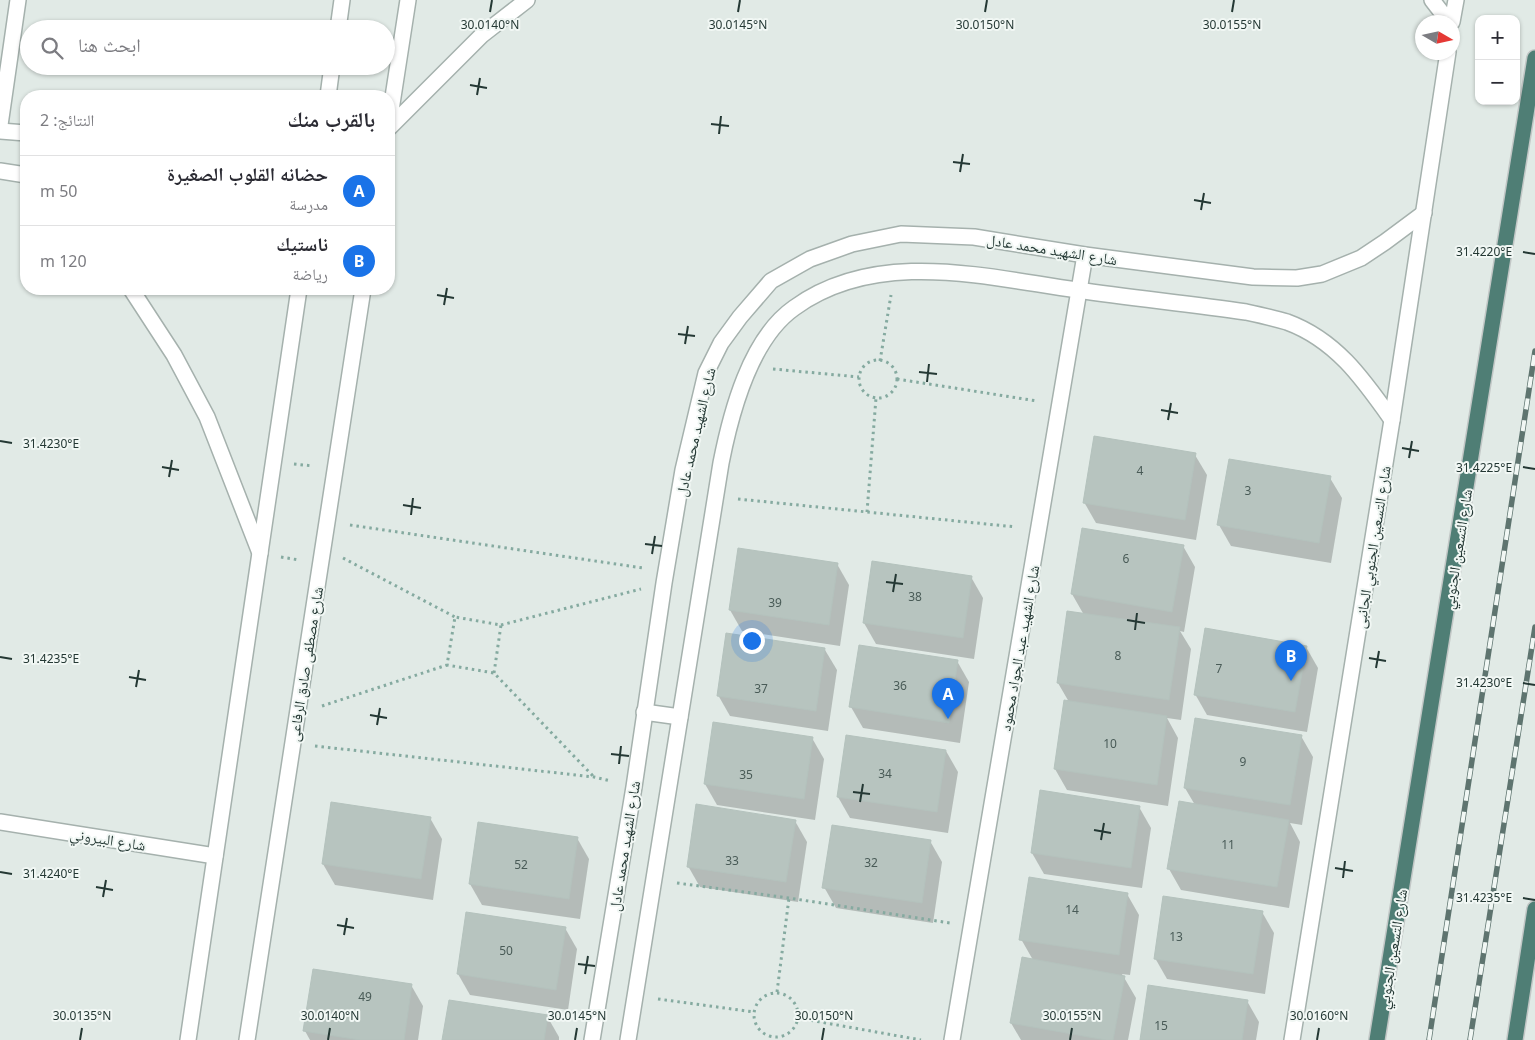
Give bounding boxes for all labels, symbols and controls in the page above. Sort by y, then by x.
north arrow [1415,15,1460,60]
map controls [1475,15,1520,105]
button: + [1475,15,1520,60]
text: 30.0140°N [461,16,519,33]
text: 30.0145°N [709,16,767,33]
text: 30.0150°N [956,16,1014,33]
text: 30.0155°N [1203,16,1261,33]
search box [20,20,395,75]
text: ابحث هنا [78,32,141,58]
icon: search [38,34,66,62]
button: − [1475,60,1520,105]
text: بالقرب منك [288,105,375,133]
text: النتائج: 2 [40,109,94,131]
text: حضانه القلوب الصغيرة [167,161,328,187]
text: 50 m [40,180,77,202]
text: A [353,180,365,202]
text: مدرسة [289,193,328,215]
street label: شارع الشهيد محمد عادل [985,229,1119,270]
text: ناستيك [276,231,328,257]
text: 31.4220°E [1456,243,1512,260]
text: 120 m [40,250,87,272]
text: B [354,250,364,272]
text: رياضة [292,263,328,285]
street label: شارع الشهيد محمد عادل [670,365,721,499]
text: 31.4230°E [23,435,79,452]
text: 31.4225°E [1456,459,1512,476]
house number: 4 [1137,462,1144,479]
street label: شارع التسعين الجنوبي الجانبى [1349,464,1398,630]
house number: 3 [1245,482,1252,499]
street label: شارع التسعين الجنوبي [1438,487,1479,611]
house number: 6 [1123,550,1130,567]
street label: شارع الشهيد عبد الجواد محمود [995,563,1044,733]
street label: شارع مصطفى صادق الرفاعى [283,585,328,743]
house number: 38 [908,588,922,605]
house number: 39 [768,594,782,611]
your location [739,628,765,654]
pin: B [1275,640,1307,681]
house number: 8 [1115,647,1122,664]
text: 31.4235°E [23,650,79,667]
house number: 7 [1216,660,1223,677]
text: 31.4230°E [1456,674,1512,691]
house number: 36 [893,677,907,694]
pin: A [932,678,964,719]
house number: 37 [754,680,768,697]
house number: 10 [1103,735,1117,752]
house number: 9 [1240,753,1247,770]
house number: 34 [878,765,892,782]
house number: 35 [739,766,753,783]
street label: شارع الشهيد محمد عادل [604,779,645,913]
street label: شارع البيروني [68,823,147,858]
house number: 11 [1221,836,1235,853]
house number: 33 [725,852,739,869]
house number: 32 [864,854,878,871]
house number: 52 [514,856,528,873]
text: 31.4240°E [23,865,79,882]
street label: شارع التسعين الجنوبي [1373,887,1414,1011]
text: 31.4235°E [1456,889,1512,906]
house number: 14 [1065,901,1079,918]
house number: 13 [1169,928,1183,945]
house number: 50 [499,942,513,959]
house number: 49 [358,988,372,1005]
text: 30.0135°N [53,1007,111,1024]
text: 30.0140°N [301,1007,359,1024]
text: 30.0145°N [548,1007,606,1024]
text: 30.0150°N [795,1007,853,1024]
text: 30.0155°N [1043,1007,1101,1024]
text: 30.0160°N [1290,1007,1348,1024]
house number: 15 [1154,1017,1168,1034]

